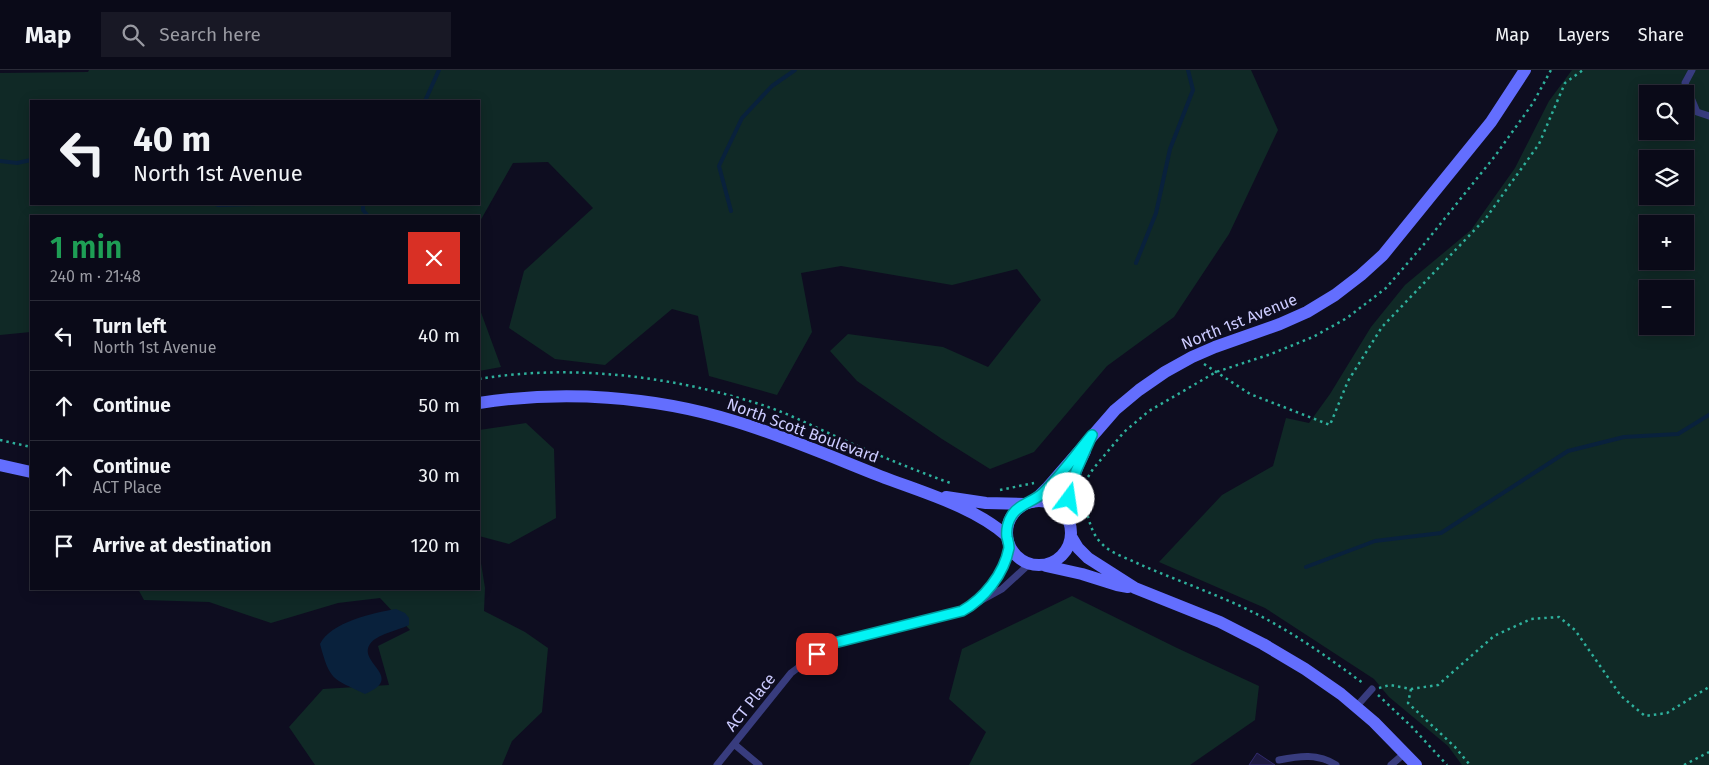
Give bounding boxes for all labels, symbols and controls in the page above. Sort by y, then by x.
search box [101,12,451,57]
text: Map [25,21,71,49]
icon: search [119,21,147,49]
text: Search here [159,23,261,46]
text: Map [1495,24,1530,46]
text: Layers [1558,24,1610,46]
text: Share [1638,24,1684,46]
map controls [1639,85,1694,335]
button: search [1639,85,1694,140]
text: 40 m [133,118,211,160]
icon: left [50,120,115,185]
button: layers [1639,150,1694,205]
text: North 1st Avenue [133,160,303,187]
button: + [1639,215,1694,270]
text: 1 min [50,230,122,266]
button: close [408,232,460,284]
text: 240 m · 21:48 [50,267,141,286]
button: − [1639,280,1694,335]
street label: North 1st Avenue [1178,290,1300,353]
text: Turn left [93,315,167,338]
icon: left [50,322,78,350]
text: 40 m [418,324,460,347]
text: North 1st Avenue [93,338,216,357]
icon: ahead [50,392,78,420]
text: Continue [93,394,171,417]
text: 50 m [419,394,460,417]
street label: North Scott Boulevard [724,394,881,467]
text: Continue [93,455,171,478]
icon: ahead [50,462,78,490]
text: 30 m [419,464,460,487]
position arrow [1042,472,1094,524]
text: ACT Place [93,478,162,497]
icon: arrive [50,532,78,560]
text: Arrive at destination [93,534,272,557]
text: 120 m [410,534,460,557]
pin [796,633,838,675]
icon: arrive [803,640,831,668]
street label: ACT Place [721,670,779,735]

